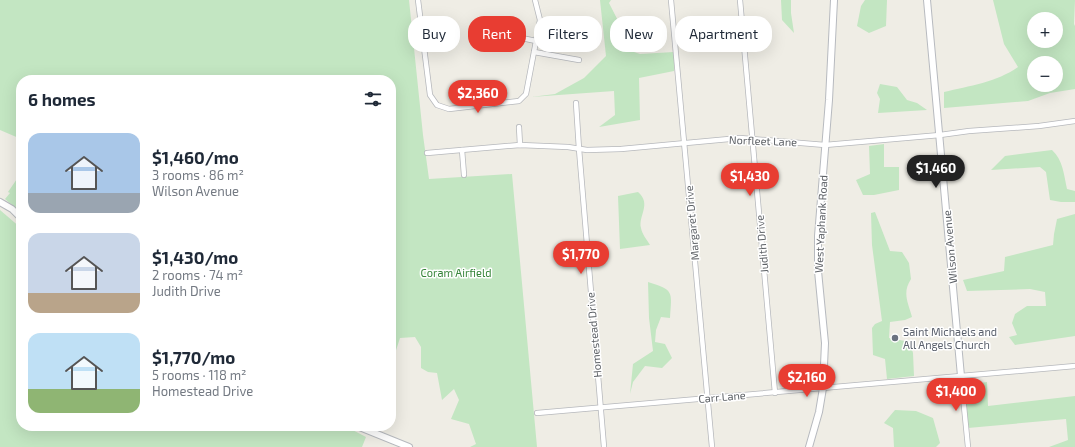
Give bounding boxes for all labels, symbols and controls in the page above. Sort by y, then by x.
map controls [1027,12,1063,92]
button: + [1027,12,1063,48]
chip: Buy [408,16,460,52]
chip: Rent [468,16,526,52]
chip: Filters [534,16,602,52]
chip: New [610,16,667,52]
chip: Apartment [675,16,772,52]
button: − [1027,56,1063,92]
pin: $2,360 [445,80,511,114]
text: $2,360 [457,85,499,101]
icon: filters [362,88,384,110]
text: 6 homes [28,89,96,109]
street label: Norfleet Lane [729,133,797,148]
text: $1,460/mo [152,147,239,167]
icon: home [60,149,108,197]
pin: $1,460 [903,155,969,189]
text: $1,460 [916,160,956,176]
pin: $1,430 [717,163,783,197]
text: 3 rooms · 86 m² [152,167,244,183]
text: $1,430 [730,168,770,184]
street label: West Yaphank Road [811,175,830,273]
text: Wilson Avenue [152,183,239,199]
street label: Margaret Drive [682,185,701,261]
street label: Wilson Avenue [940,210,959,284]
street label: Judith Drive [752,214,771,274]
pin: $1,770 [548,241,614,275]
text: $1,770 [562,246,600,262]
text: $1,430/mo [152,247,238,267]
icon: home [60,249,108,297]
park label: Coram Airfield [421,266,491,279]
text: 2 rooms · 74 m² [152,267,243,283]
text: Judith Drive [152,283,221,299]
street label: Homestead Drive [583,292,604,378]
place label: Saint Michaels and All Angels Church [903,325,997,351]
marker: Saint Michaels and All Angels Church [890,333,900,343]
text: $1,770/mo [152,347,235,367]
icon: home [60,349,108,397]
pin: $2,160 [774,364,840,398]
text: 5 rooms · 118 m² [152,367,246,383]
text: $2,160 [787,369,827,385]
pin: $1,400 [923,378,989,412]
text: Homestead Drive [152,383,253,399]
text: $1,400 [936,383,976,399]
street label: Carr Lane [698,388,746,405]

